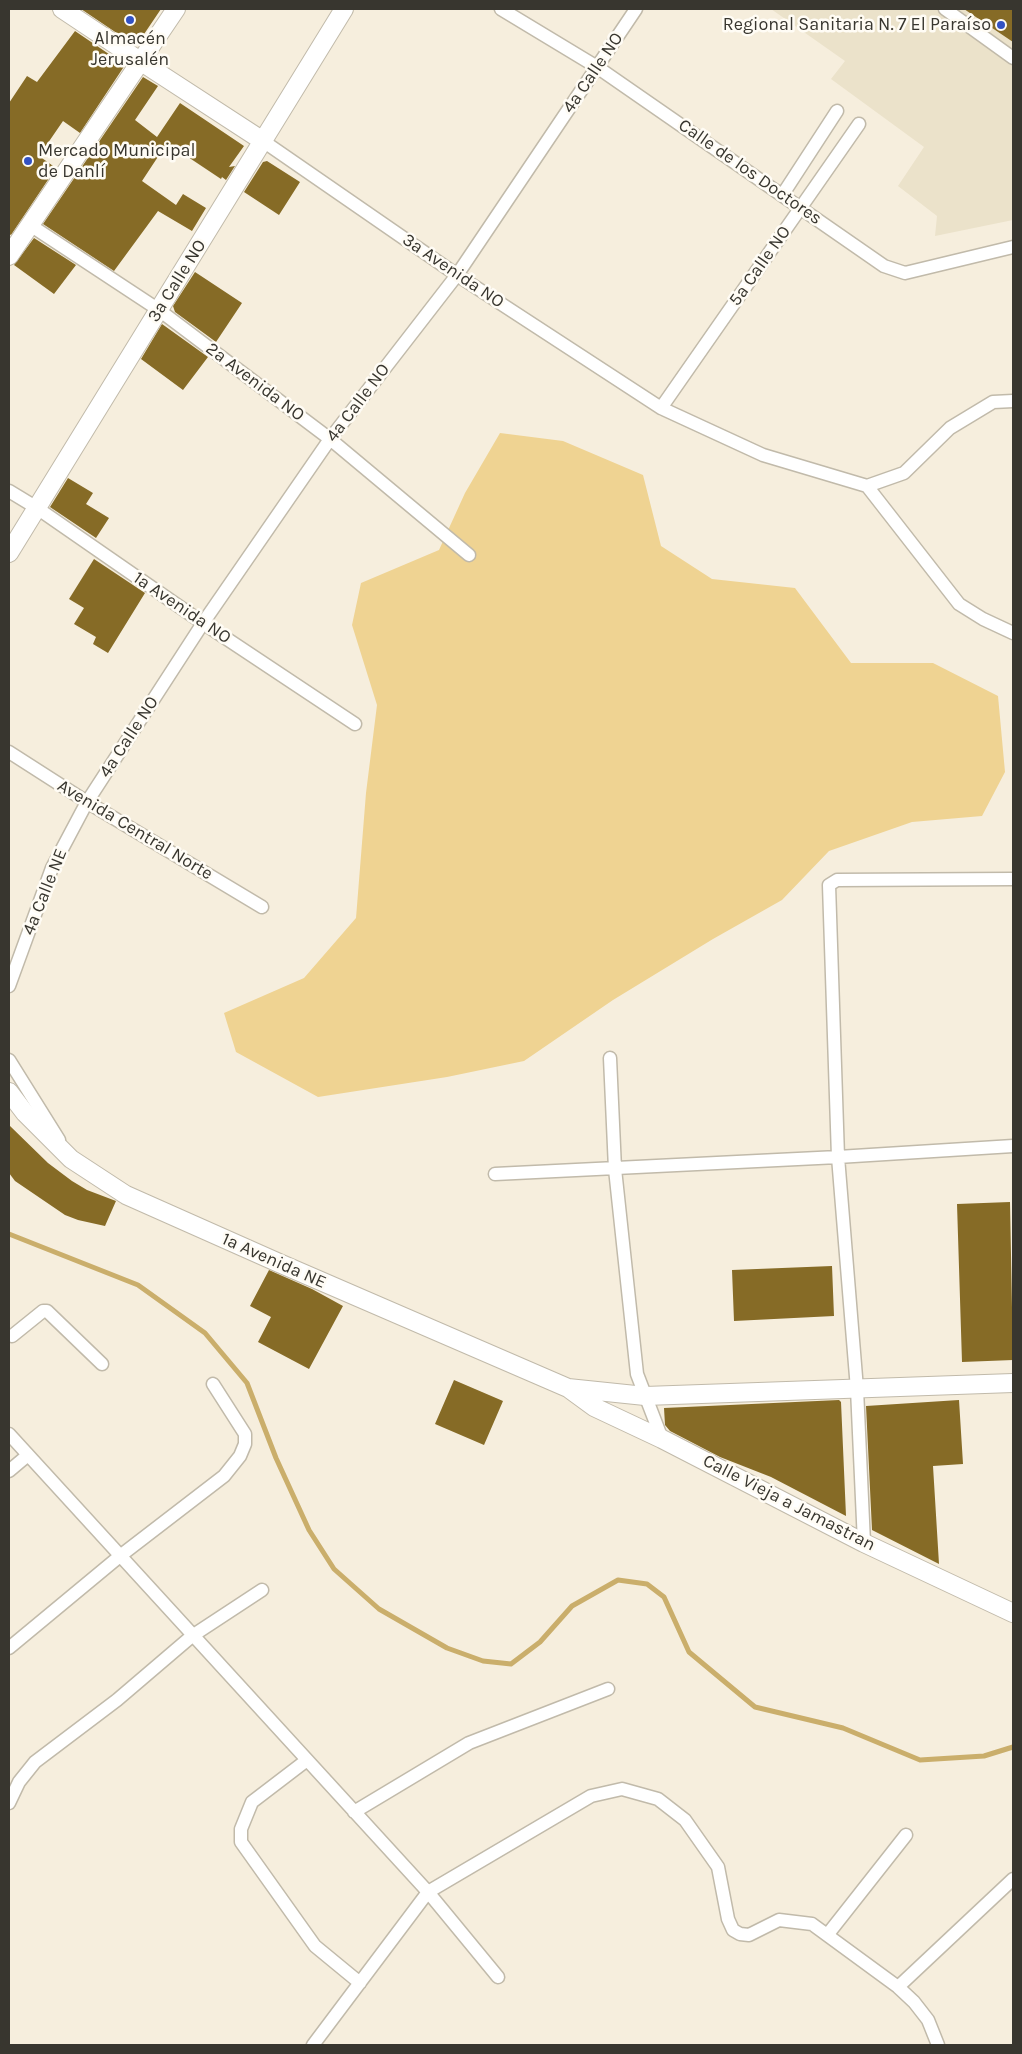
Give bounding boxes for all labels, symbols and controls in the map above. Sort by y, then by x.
marker: Almacén Jerusalén [124,14,136,26]
place label: Regional Sanitaria N. 7 El Paraíso [723,14,991,36]
marker: Regional Sanitaria N. 7 El Paraíso [995,19,1007,31]
place label: Almacén Jerusalén [91,28,169,70]
street label: 4a Calle NO [558,29,628,117]
street label: Calle de los Doctores [674,114,826,230]
place label: Mercado Municipal de Danlí [38,140,195,182]
marker: Mercado Municipal de Danlí [22,155,34,167]
street label: 5a Calle NO [725,222,795,310]
street label: 3a Avenida NO [398,229,508,313]
street label: 3a Calle NO [143,236,211,326]
street label: 2a Avenida NO [201,338,309,426]
street label: 4a Calle NO [321,359,395,447]
street label: 1a Avenida NO [129,567,235,649]
street label: 4a Calle NO [95,692,163,782]
street label: Avenida Central Norte [53,775,217,885]
street label: 4a Calle NE [18,846,72,938]
street label: 1a Avenida NE [219,1228,329,1294]
street label: Calle Vieja a Jamastran [699,1450,879,1556]

